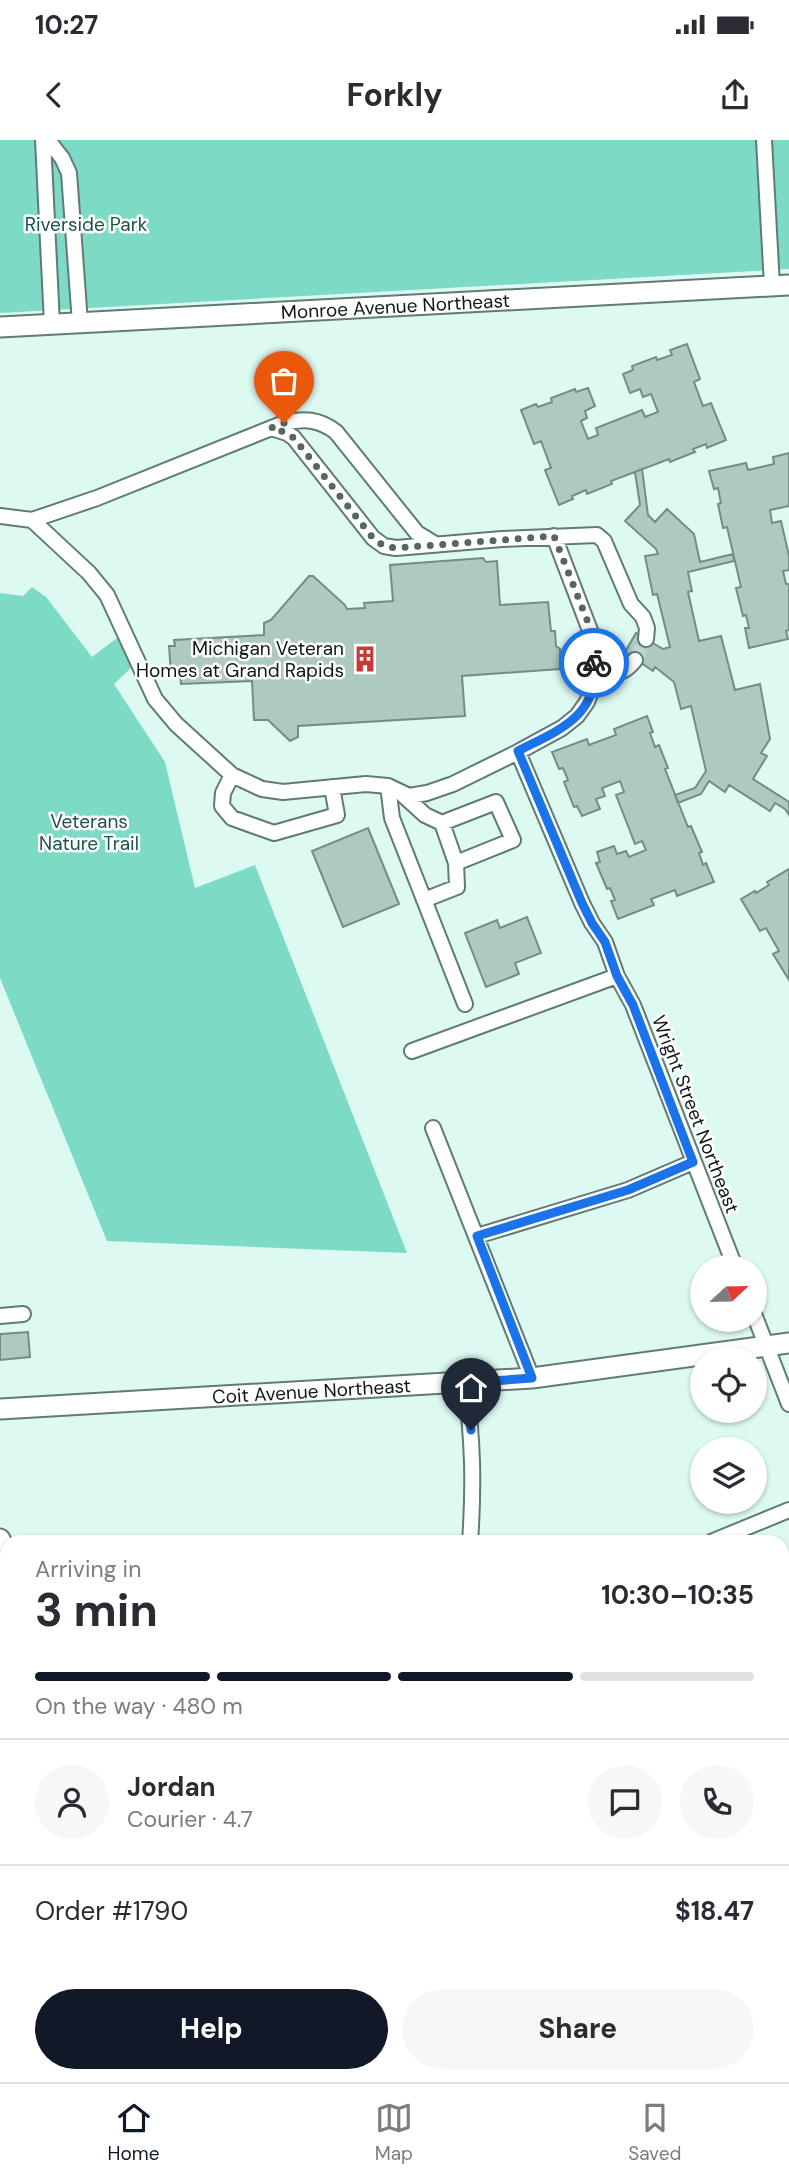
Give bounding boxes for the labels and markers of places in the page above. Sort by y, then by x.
pin [254,351,314,423]
place label: Michigan Veteran Homes at Grand Rapids [136,636,344,683]
building icon: Michigan Veteran Homes at Grand Rapids [350,644,380,674]
pin [441,1358,501,1430]

